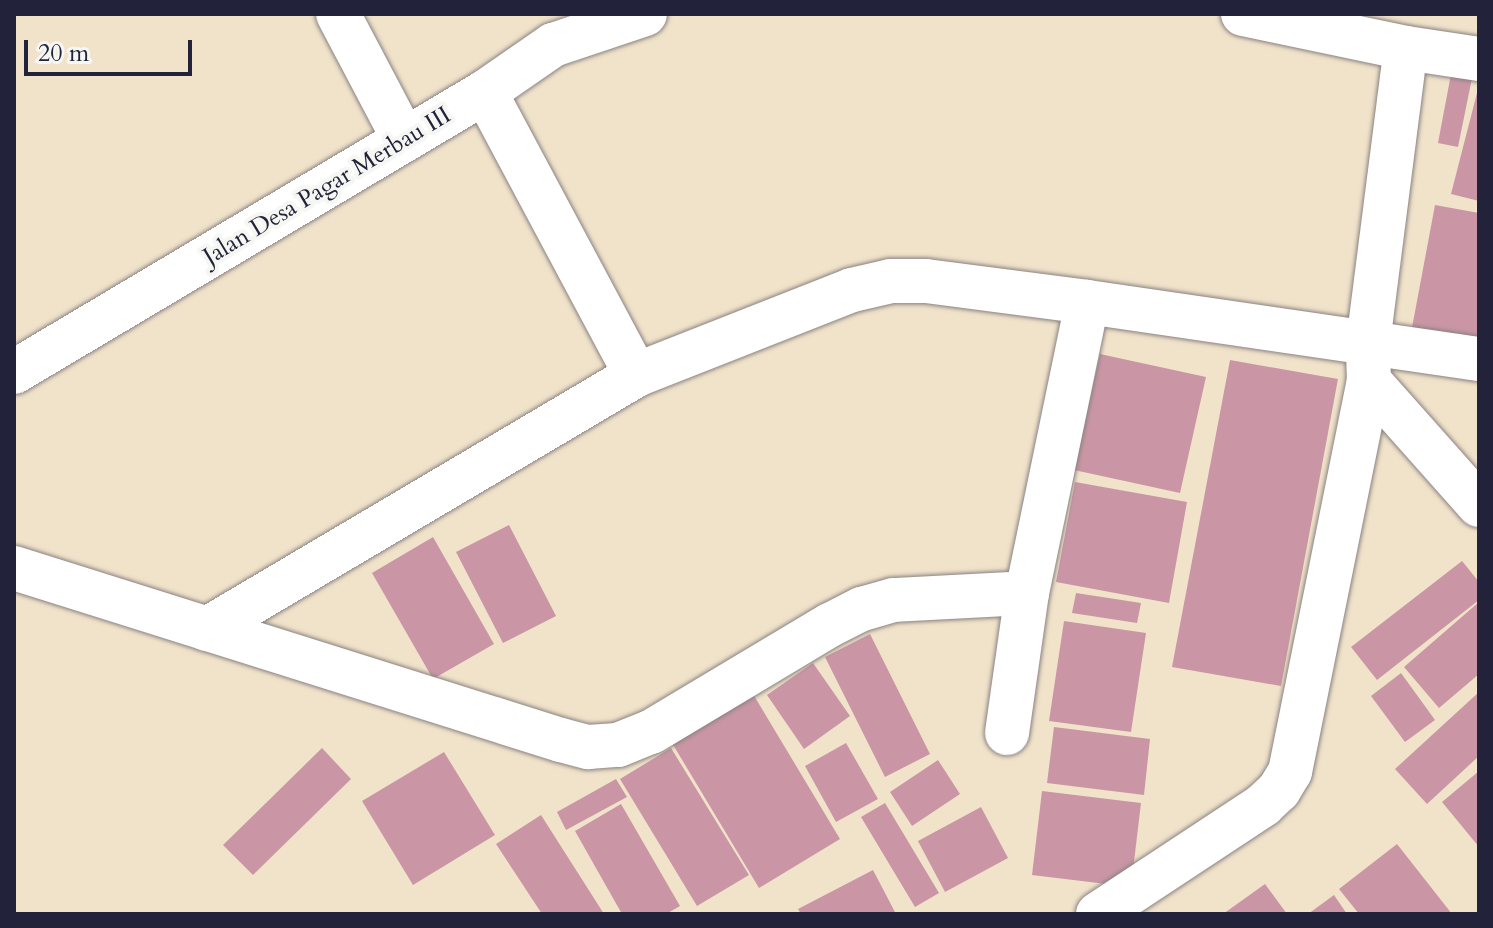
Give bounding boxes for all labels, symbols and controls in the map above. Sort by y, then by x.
scale bar [28,24,196,74]
text: 20 m [38,37,89,70]
street label: Jalan Desa Pagar Merbau III [198,101,456,271]

